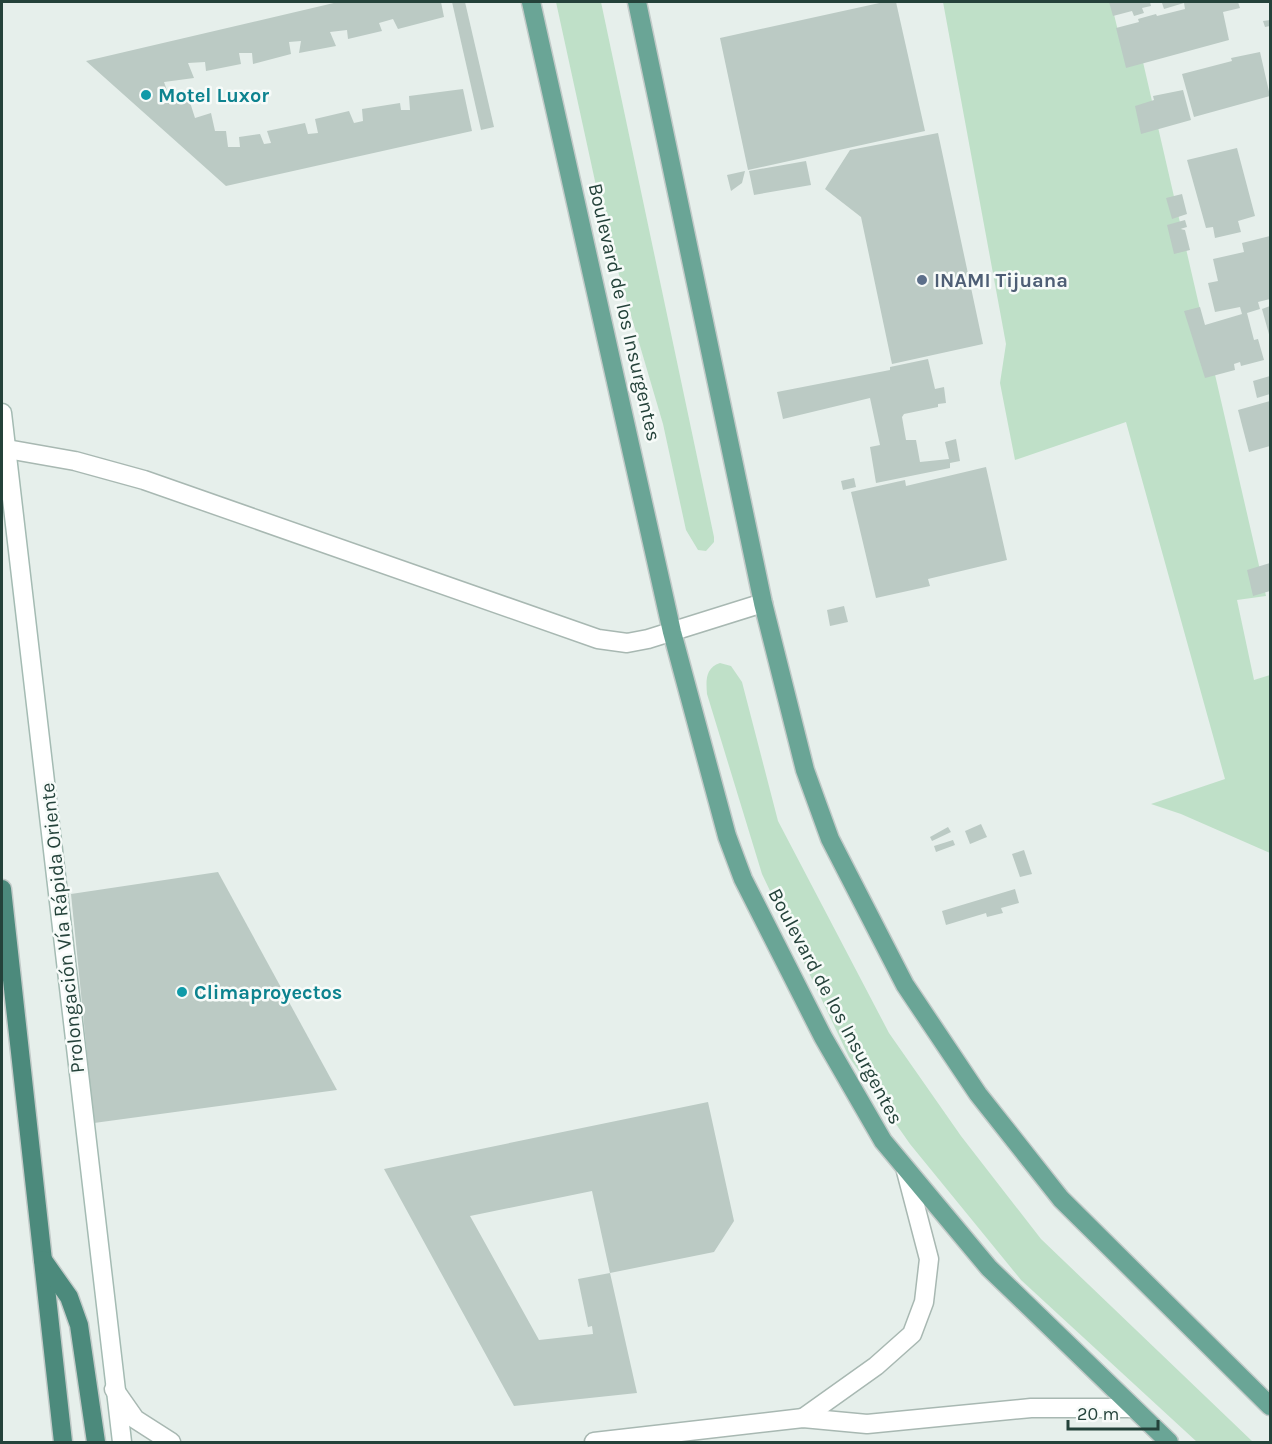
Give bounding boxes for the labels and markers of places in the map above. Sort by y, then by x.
place label: Motel Luxor [158,84,269,107]
marker: Motel Luxor [139,88,153,102]
place label: INAMI Tijuana [934,269,1068,292]
marker: INAMI Tijuana [915,273,929,287]
place label: Climaproyectos [194,981,342,1004]
marker: Climaproyectos [175,985,189,999]

